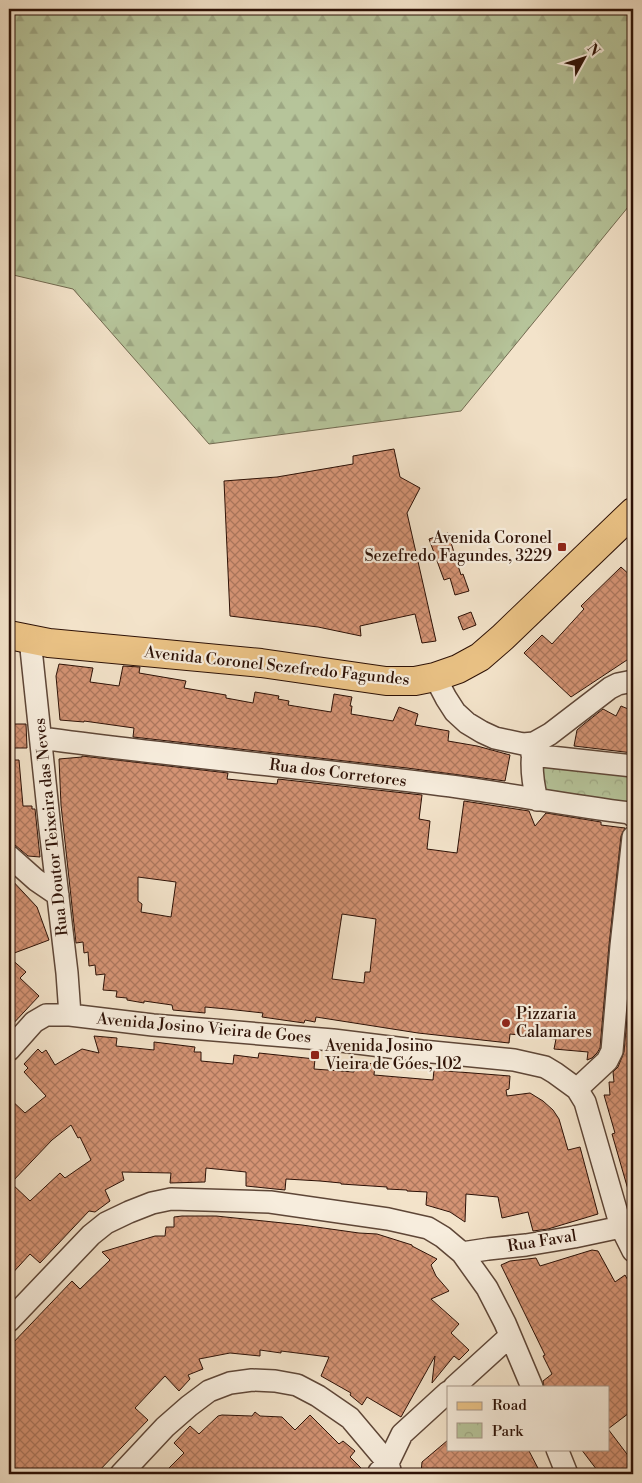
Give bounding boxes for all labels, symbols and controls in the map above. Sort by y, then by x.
north arrow [560,32,610,82]
text: N [583,40,604,60]
place label: Avenida Coronel Sezefredo Fagundes, 3229 [364,528,552,566]
marker: Avenida Coronel Sezefredo Fagundes, 3229 [556,541,568,553]
street label: Avenida Coronel Sezefredo Fagundes [142,642,411,690]
street label: Rua Doutor Teixeira das Neves [30,717,72,937]
street label: Rua dos Corretores [268,755,408,791]
place label: Pizzaria Calamares [516,1004,592,1042]
street label: Avenida Josino Vieira de Goes [95,1009,312,1047]
marker: Pizzaria Calamares [500,1017,512,1029]
place label: Avenida Josino Vieira de Góes, 102 [324,1036,462,1074]
marker: Avenida Josino Vieira de Góes, 102 [309,1049,321,1061]
street label: Rua Faval [506,1226,578,1256]
legend [447,1386,610,1450]
text: Road [492,1396,527,1415]
text: Park [492,1422,524,1441]

